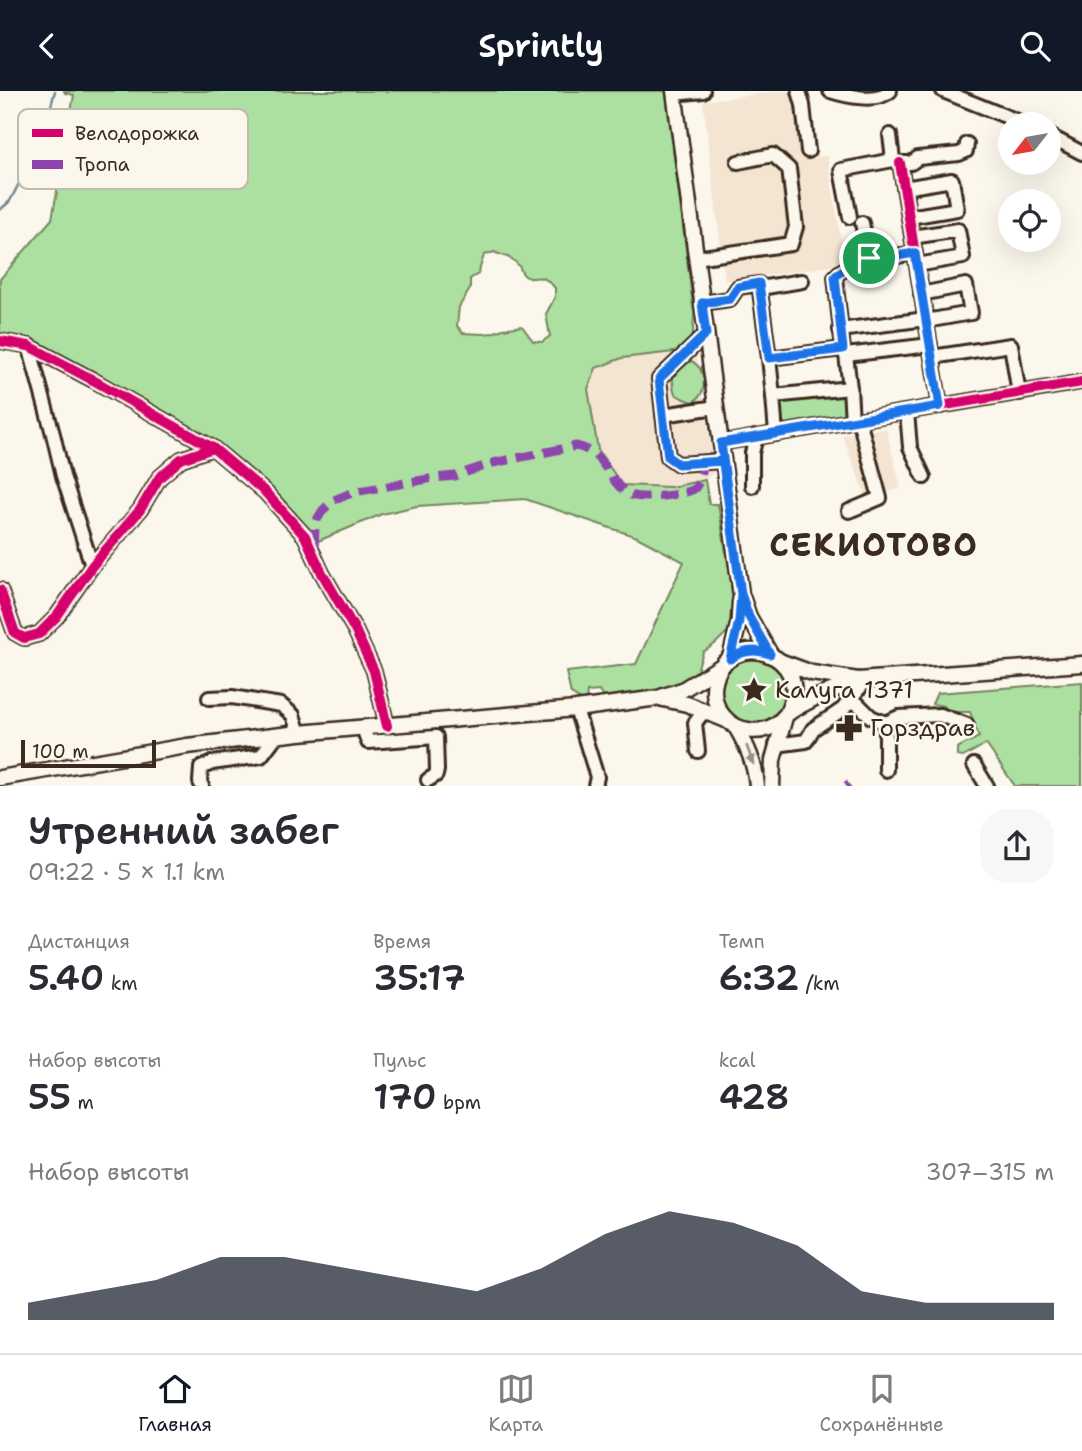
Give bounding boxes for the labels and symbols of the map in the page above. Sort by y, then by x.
legend [18,109,248,189]
north arrow [998,112,1060,175]
text: Велодорожка [75,121,199,146]
text: Тропа [75,152,130,177]
pin [839,228,899,288]
district label: СЕКИОТОВО [769,523,979,566]
place label: Калуга 1371 [775,674,913,706]
place icon: Калуга 1371 [739,675,769,705]
place label: Горздрав [870,712,975,744]
pharmacy icon: Горздрав [834,713,864,743]
scale bar [21,737,156,769]
one-way arrow [745,745,756,766]

